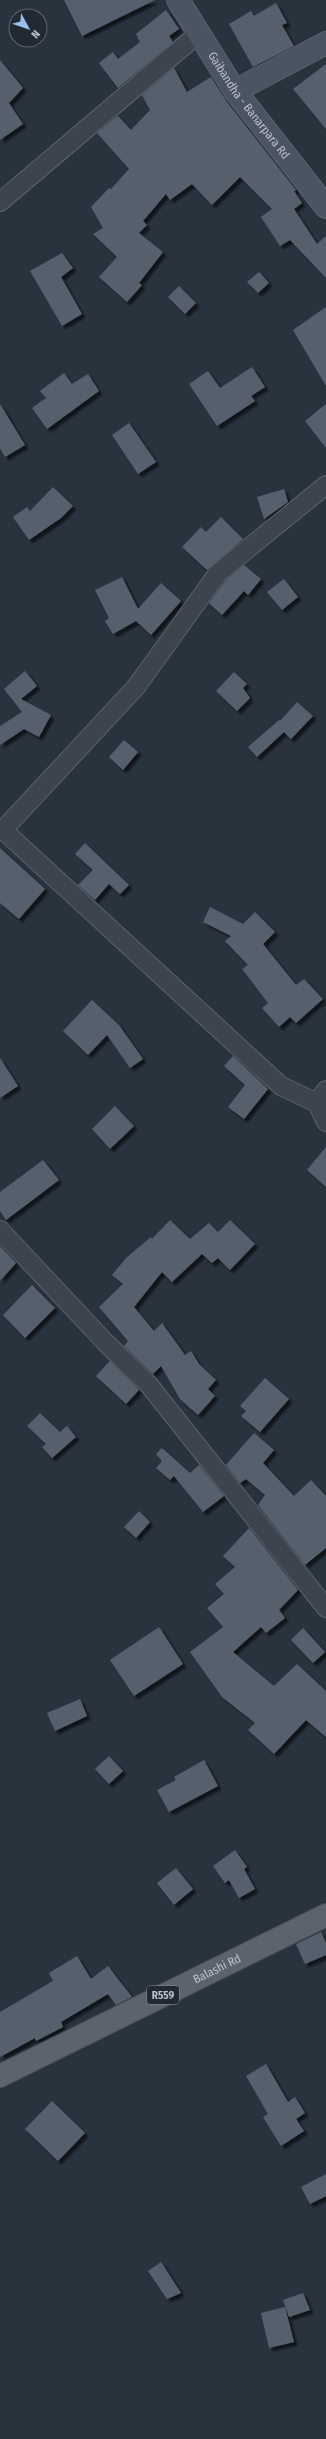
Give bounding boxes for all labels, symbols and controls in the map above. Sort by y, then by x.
north arrow [8,8,48,48]
text: N [28,27,42,41]
street label: Gaibandha - Banarpara Rd [205,49,293,162]
street label: Balashi Rd [191,1951,243,1986]
road number: R559 [147,1986,179,2004]

